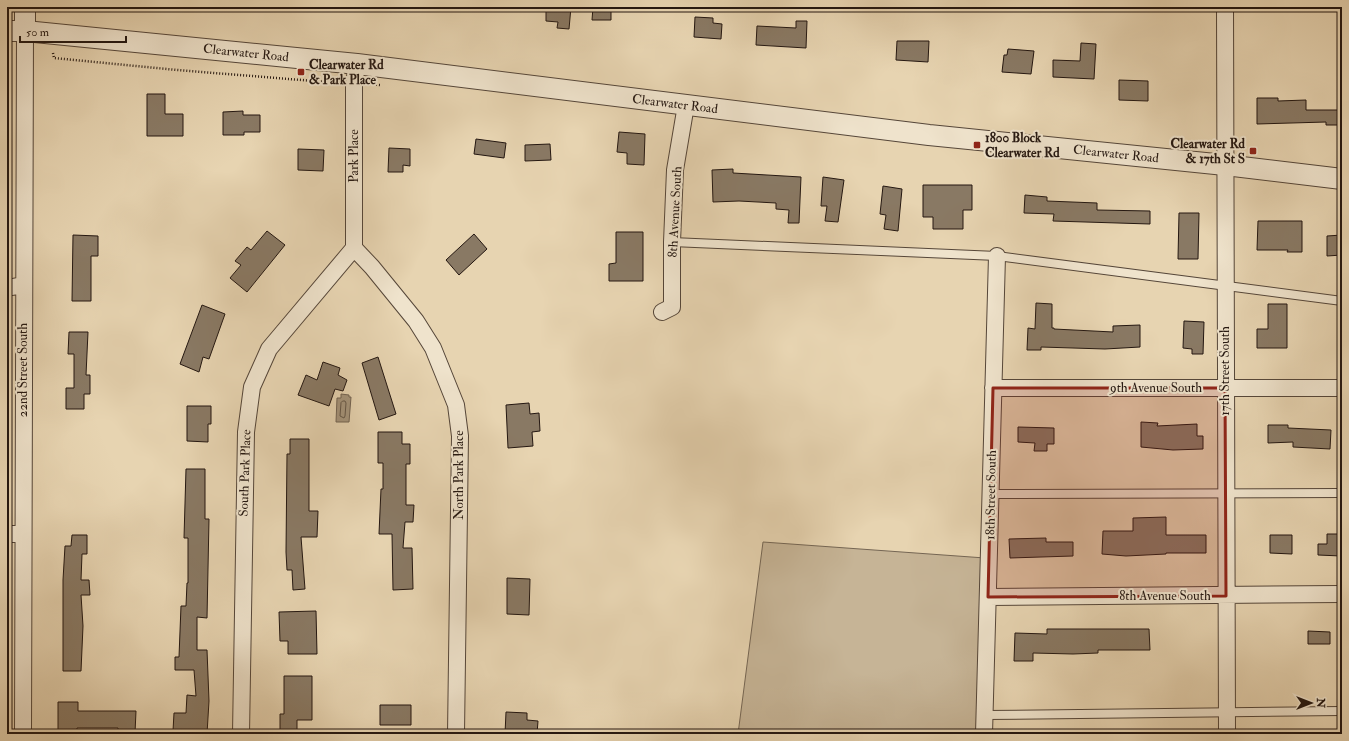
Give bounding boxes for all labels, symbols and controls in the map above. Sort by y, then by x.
scale bar [20,18,126,44]
text: 50 m [26,25,50,40]
street label: Clearwater Road [202,41,290,66]
place label: Clearwater Rd & Park Place [309,57,384,88]
marker: Clearwater Rd & Park Place [296,67,306,77]
street label: Clearwater Road [631,91,719,117]
street label: Park Place [346,129,362,183]
place label: 1800 Block Clearwater Rd [985,130,1060,161]
place label: Clearwater Rd & 17th St S [1170,136,1246,167]
marker: 1800 Block Clearwater Rd [972,140,982,150]
street label: Clearwater Road [1072,142,1160,167]
marker: Clearwater Rd & 17th St S [1248,146,1258,156]
street label: 8th Avenue South [665,166,685,258]
street label: 22nd Street South [15,323,31,417]
street label: 17th Street South [1217,326,1233,416]
street label: 9th Avenue South [1109,380,1202,396]
street label: South Park Place [235,429,255,517]
street label: North Park Place [451,430,467,520]
street label: 18th Street South [982,450,1000,540]
street label: 8th Avenue South [1119,588,1211,604]
north arrow [1291,683,1331,723]
text: N [1314,697,1327,709]

